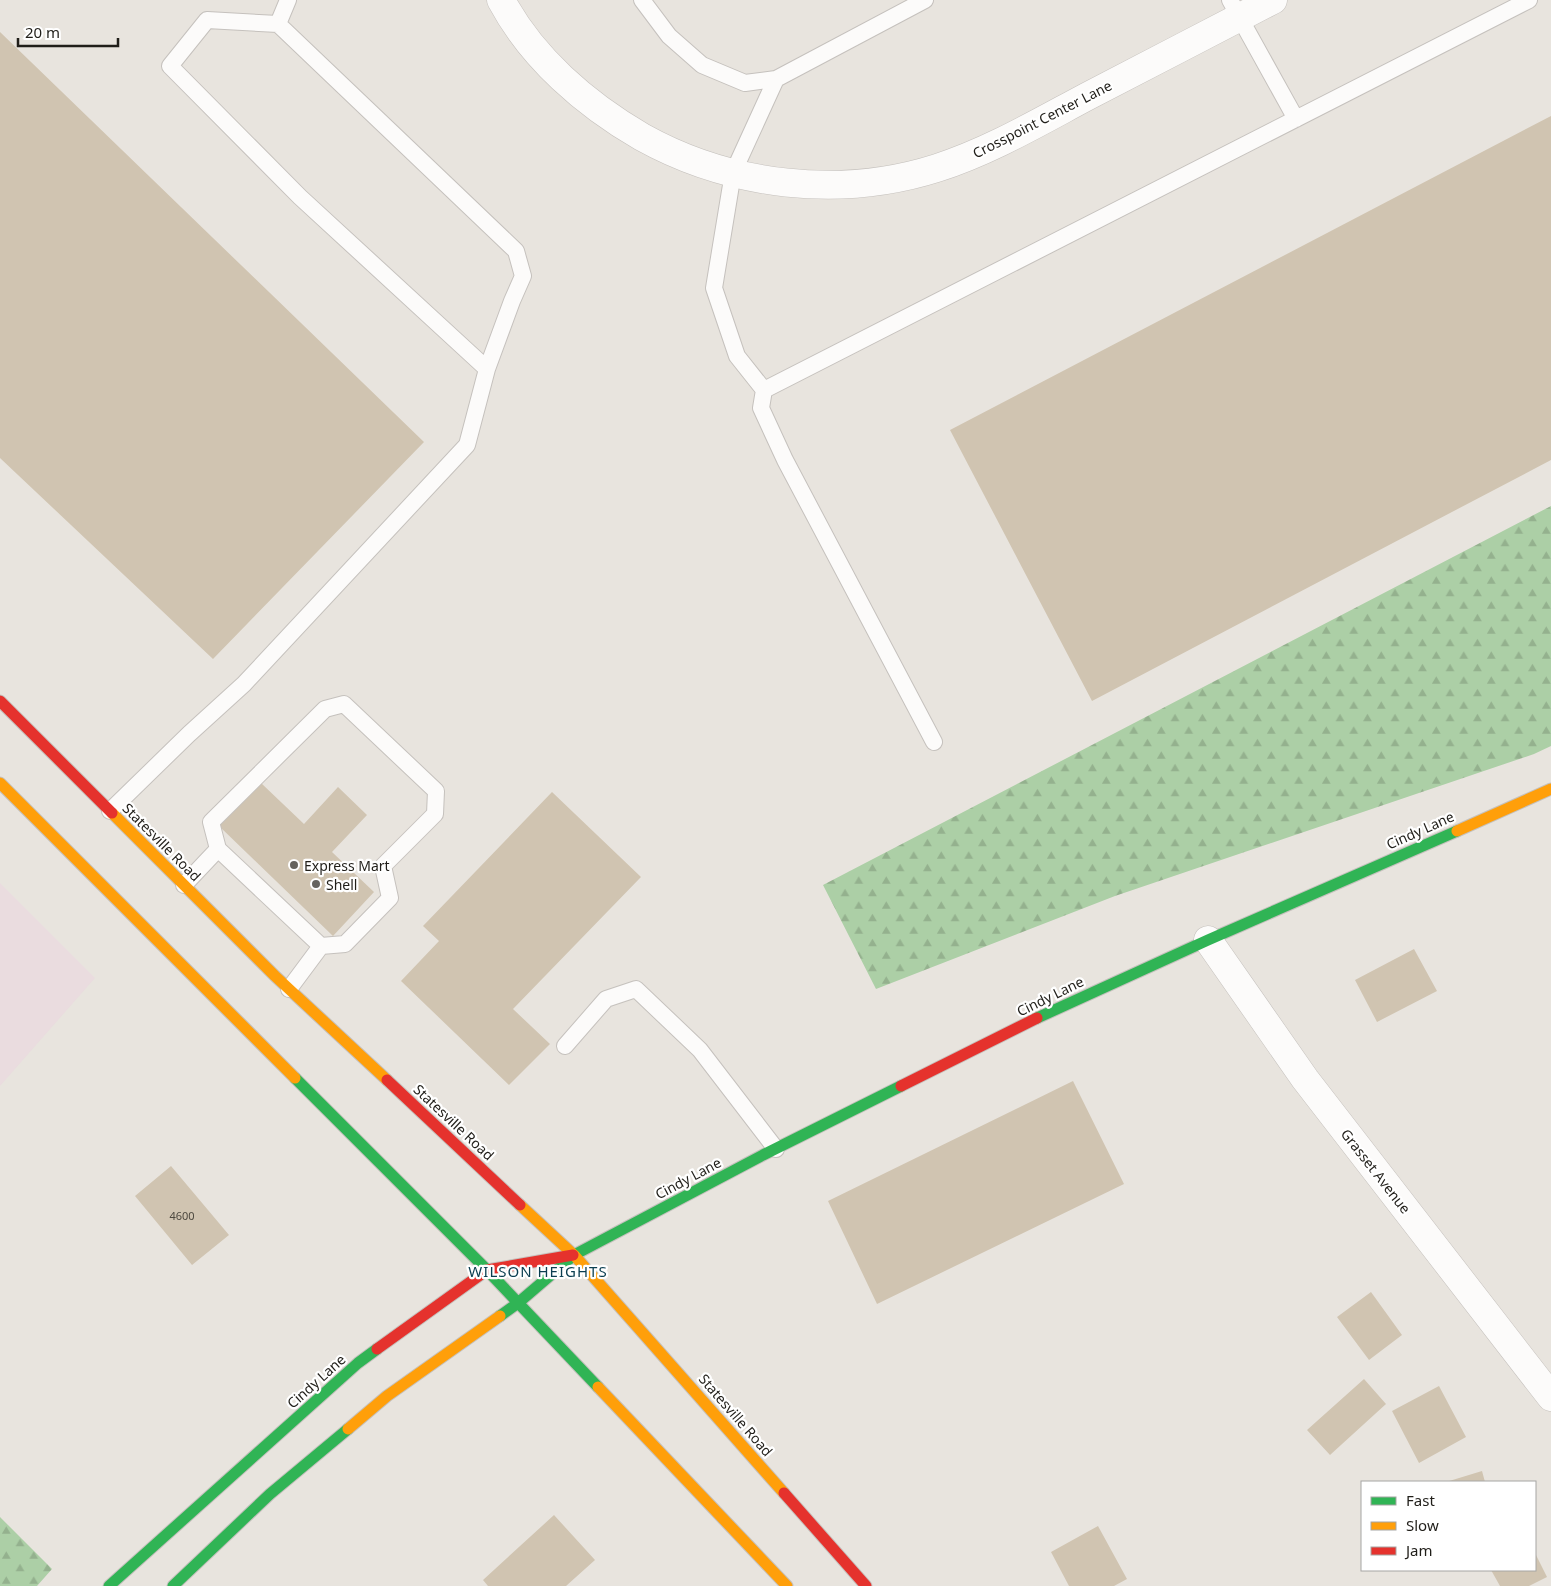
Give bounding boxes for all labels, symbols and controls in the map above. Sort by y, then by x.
scale bar [18,15,118,47]
text: 20 m [25,22,60,42]
street label: Crosspoint Center Lane [969,76,1115,162]
street label: Statesville Road [119,799,205,885]
street label: Cindy Lane [1383,807,1457,853]
place label: Express Mart [304,856,390,875]
marker: Express Mart [288,859,300,871]
place label: Shell [326,875,357,894]
marker: Shell [310,878,322,890]
street label: Cindy Lane [1013,972,1087,1020]
street label: Statesville Road [410,1080,498,1164]
street label: Grasset Avenue [1337,1125,1415,1217]
street label: Cindy Lane [652,1153,724,1203]
house number: 4600 [169,1208,195,1223]
district label: WILSON HEIGHTS [468,1261,608,1281]
street label: Cindy Lane [283,1350,349,1412]
street label: Statesville Road [695,1370,777,1460]
legend [1361,1481,1536,1571]
text: Fast [1406,1490,1435,1510]
text: Slow [1406,1515,1439,1535]
text: Jam [1404,1540,1433,1560]

